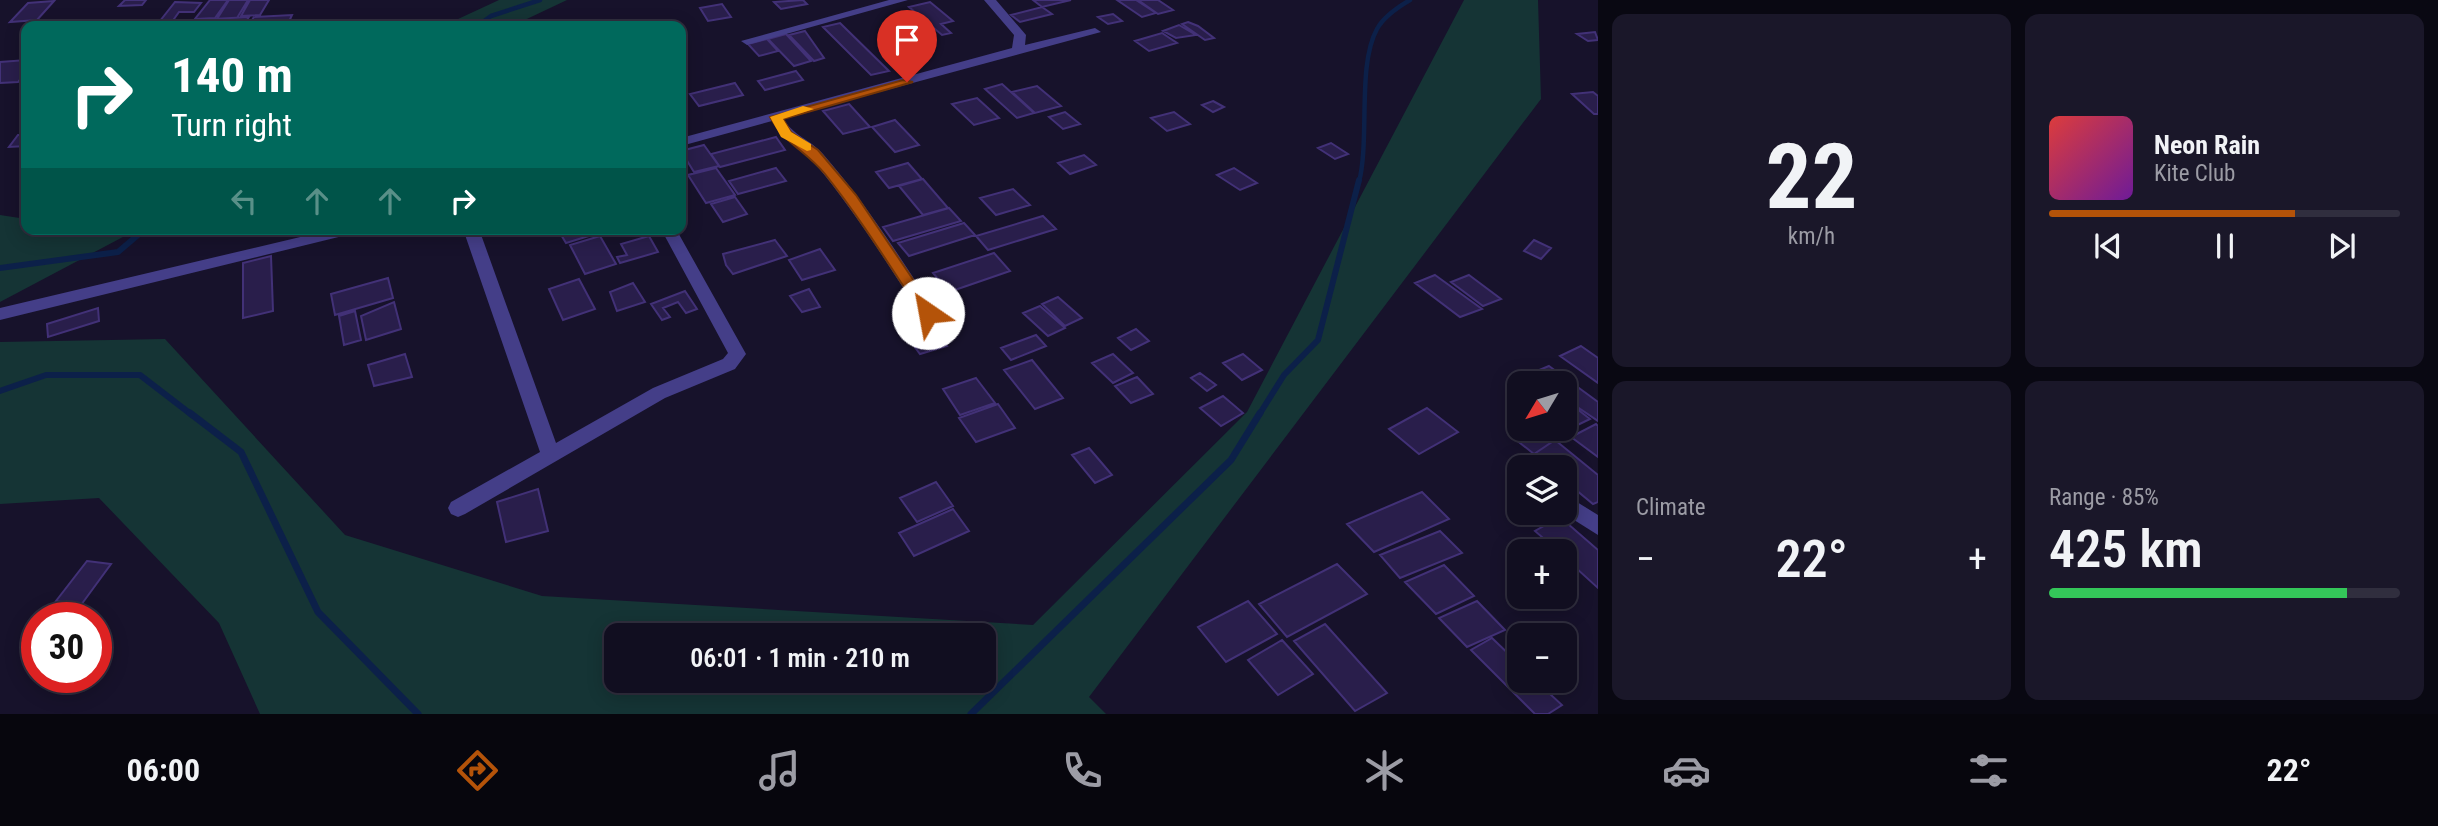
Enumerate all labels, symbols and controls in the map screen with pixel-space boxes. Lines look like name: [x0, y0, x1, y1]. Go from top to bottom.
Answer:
pin: [877, 10, 937, 82]
icon: arrive: [888, 21, 926, 59]
text: 140 m: [171, 47, 293, 104]
icon: right: [56, 49, 147, 140]
text: Turn right: [171, 106, 292, 144]
text: 22: [1766, 124, 1857, 230]
text: Neon Rain: [2154, 130, 2260, 160]
text: Kite Club: [2154, 160, 2235, 187]
icon: left: [225, 182, 263, 220]
icon: ahead: [298, 182, 336, 220]
icon: ahead: [371, 182, 409, 220]
icon: right: [444, 182, 482, 220]
text: km/h: [1788, 223, 1835, 250]
icon: previous: [2089, 227, 2127, 265]
icon: pause: [2206, 227, 2244, 265]
icon: next: [2323, 227, 2361, 265]
position arrow: [891, 276, 965, 350]
north arrow: [1507, 371, 1577, 441]
map controls: [1507, 371, 1577, 693]
button: layers: [1507, 455, 1577, 525]
text: Range · 85%: [2049, 484, 2159, 511]
text: Climate: [1636, 494, 1706, 521]
text: 425 km: [2049, 519, 2203, 580]
text: 22°: [1775, 529, 1848, 590]
text: −: [1636, 537, 1655, 581]
text: +: [1968, 537, 1987, 581]
button: +: [1507, 539, 1577, 609]
speed limit sign: 30: [21, 602, 112, 693]
button: −: [1507, 623, 1577, 693]
text: 06:01 · 1 min · 210 m: [690, 643, 910, 673]
icon: directions: [453, 746, 502, 795]
icon: music: [755, 746, 804, 795]
icon: phone: [1058, 746, 1107, 795]
icon: climate: [1360, 746, 1409, 795]
icon: car: [1662, 746, 1711, 795]
icon: filters: [1964, 746, 2013, 795]
text: 06:00: [127, 751, 200, 789]
text: 22°: [2267, 751, 2311, 789]

